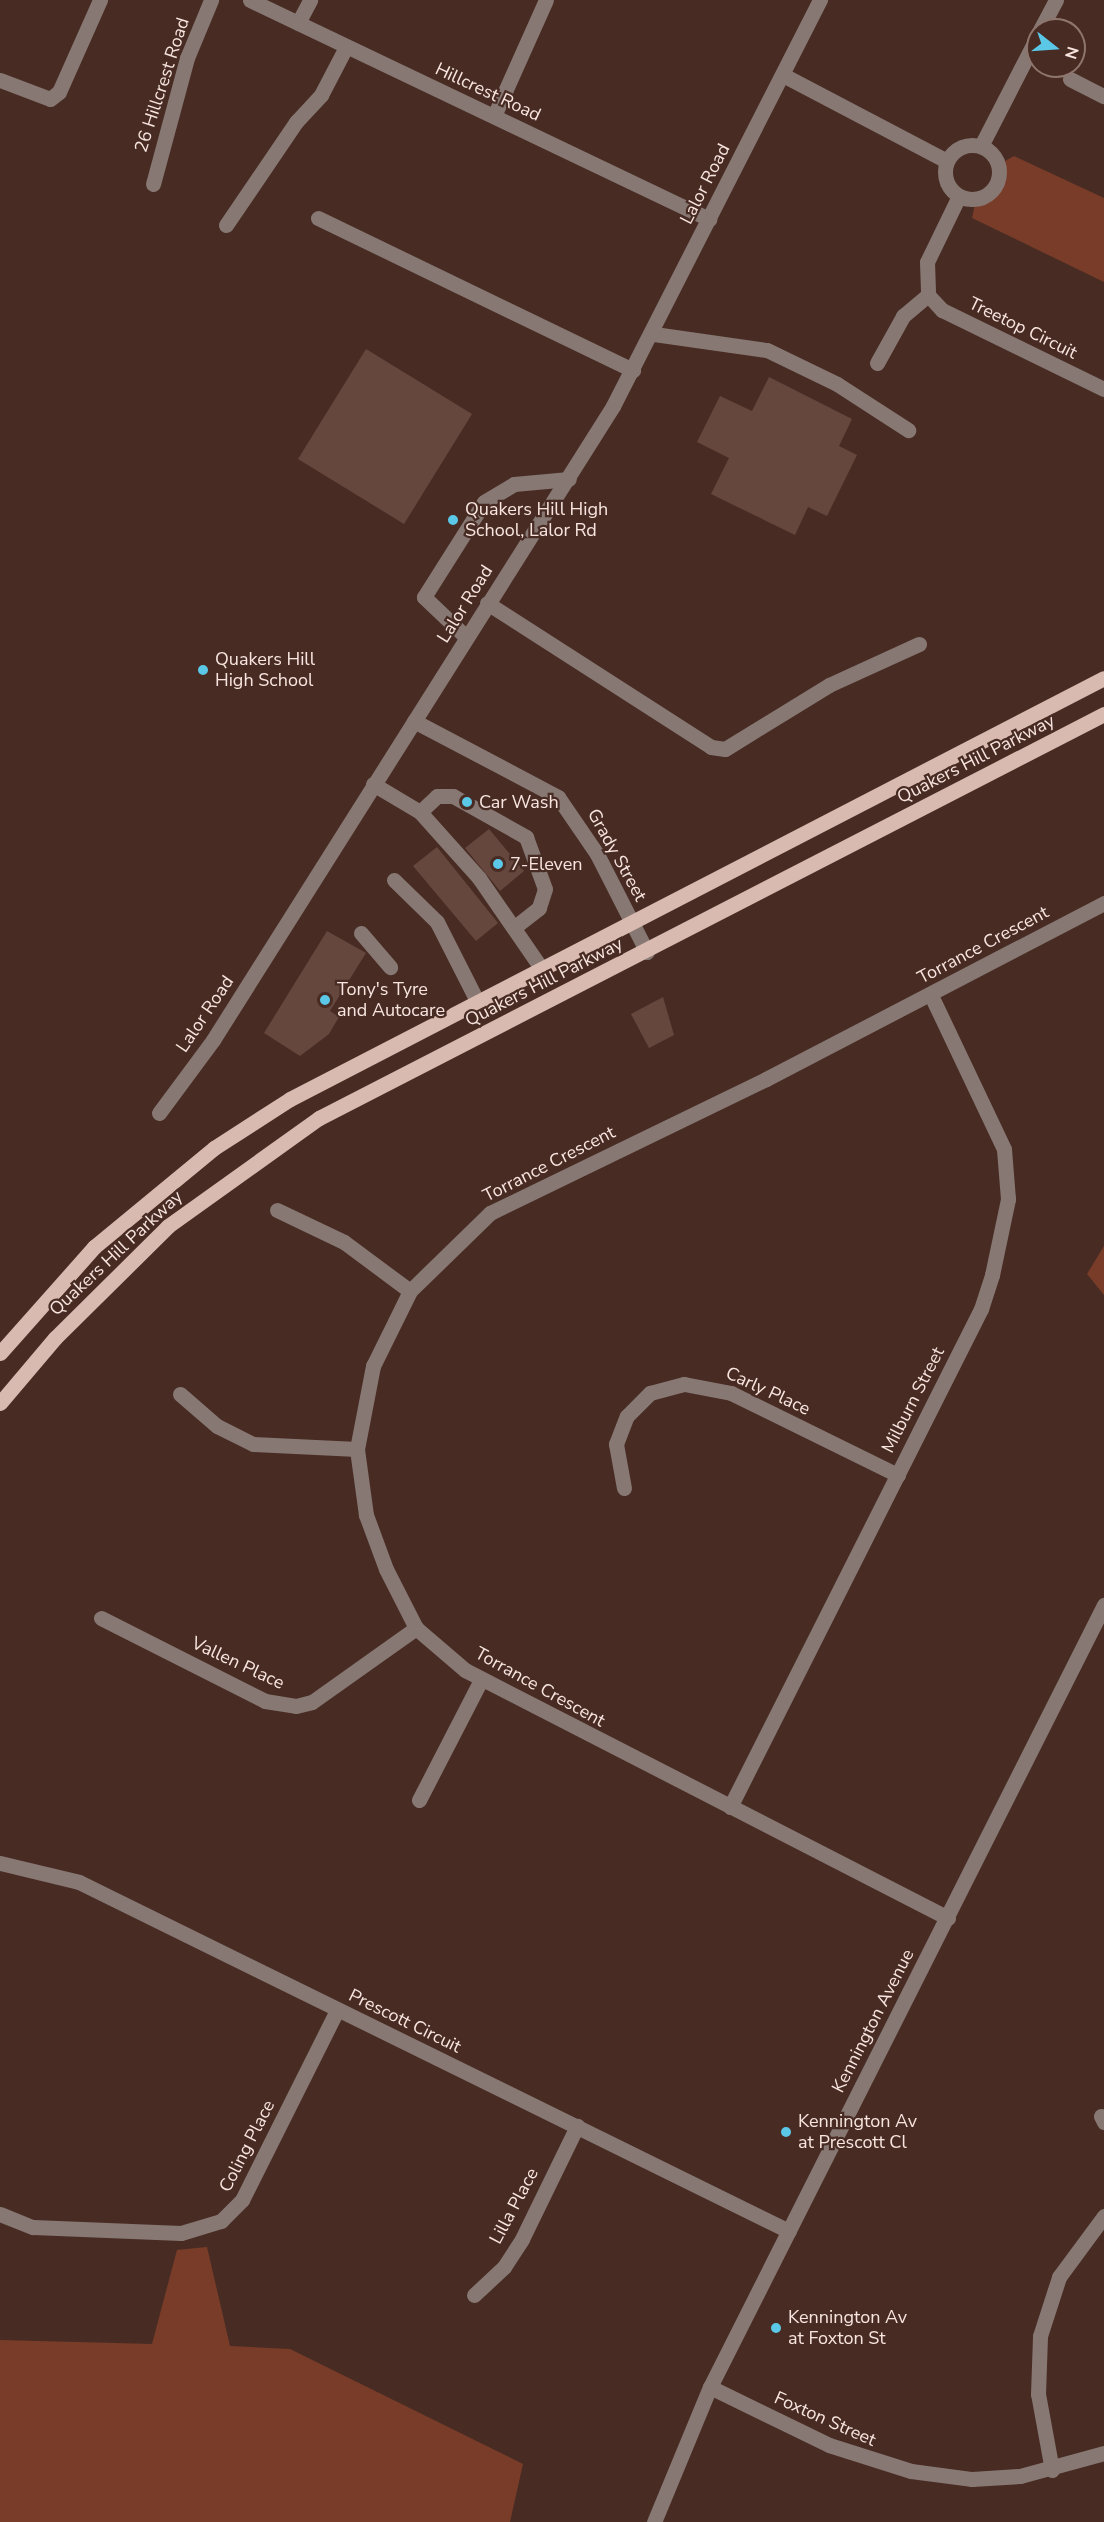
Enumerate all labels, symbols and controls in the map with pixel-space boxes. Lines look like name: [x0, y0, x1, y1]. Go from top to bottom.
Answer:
street label: 26 Hillcrest Road: [130, 15, 194, 155]
north arrow: [1026, 18, 1086, 78]
text: N: [1059, 44, 1084, 62]
street label: Hillcrest Road: [432, 58, 544, 126]
street label: Lalor Road: [676, 140, 734, 228]
street label: Treetop Circuit: [965, 292, 1081, 364]
place label: Quakers Hill High School, Lalor Rd: [465, 499, 608, 542]
marker: Quakers Hill High School, Lalor Rd: [446, 513, 460, 527]
street label: Lalor Road: [433, 561, 497, 647]
place label: Quakers Hill High School: [215, 649, 315, 692]
marker: Quakers Hill High School: [196, 663, 210, 677]
street label: Quakers Hill Parkway: [894, 710, 1058, 808]
place label: Car Wash: [479, 791, 559, 813]
marker: Car Wash: [460, 795, 474, 809]
street label: Grady Street: [583, 805, 651, 905]
place label: 7-Eleven: [510, 853, 583, 875]
marker: 7-Eleven: [491, 857, 505, 871]
street label: Torrance Crescent: [914, 901, 1052, 989]
street label: Quakers Hill Parkway: [462, 933, 626, 1031]
street label: Lalor Road: [172, 972, 238, 1056]
place label: Tony's Tyre and Autocare: [337, 979, 445, 1022]
marker: Tony's Tyre and Autocare: [318, 993, 332, 1007]
street label: Torrance Crescent: [479, 1121, 619, 1207]
street label: Quakers Hill Parkway: [45, 1186, 187, 1320]
street label: Milburn Street: [877, 1343, 949, 1457]
street label: Carly Place: [722, 1362, 814, 1420]
street label: Vallen Place: [188, 1632, 288, 1694]
street label: Torrance Crescent: [471, 1642, 609, 1732]
street label: Kennington Avenue: [827, 1946, 919, 2096]
street label: Prescott Circuit: [345, 1984, 465, 2058]
street label: Coling Place: [215, 2096, 279, 2196]
place label: Kennington Av at Prescott Cl: [798, 2111, 917, 2154]
marker: Kennington Av at Prescott Cl: [779, 2125, 793, 2139]
street label: Lilla Place: [485, 2164, 543, 2248]
place label: Kennington Av at Foxton St: [788, 2307, 907, 2350]
marker: Kennington Av at Foxton St: [769, 2321, 783, 2335]
street label: Foxton Street: [771, 2387, 879, 2451]

